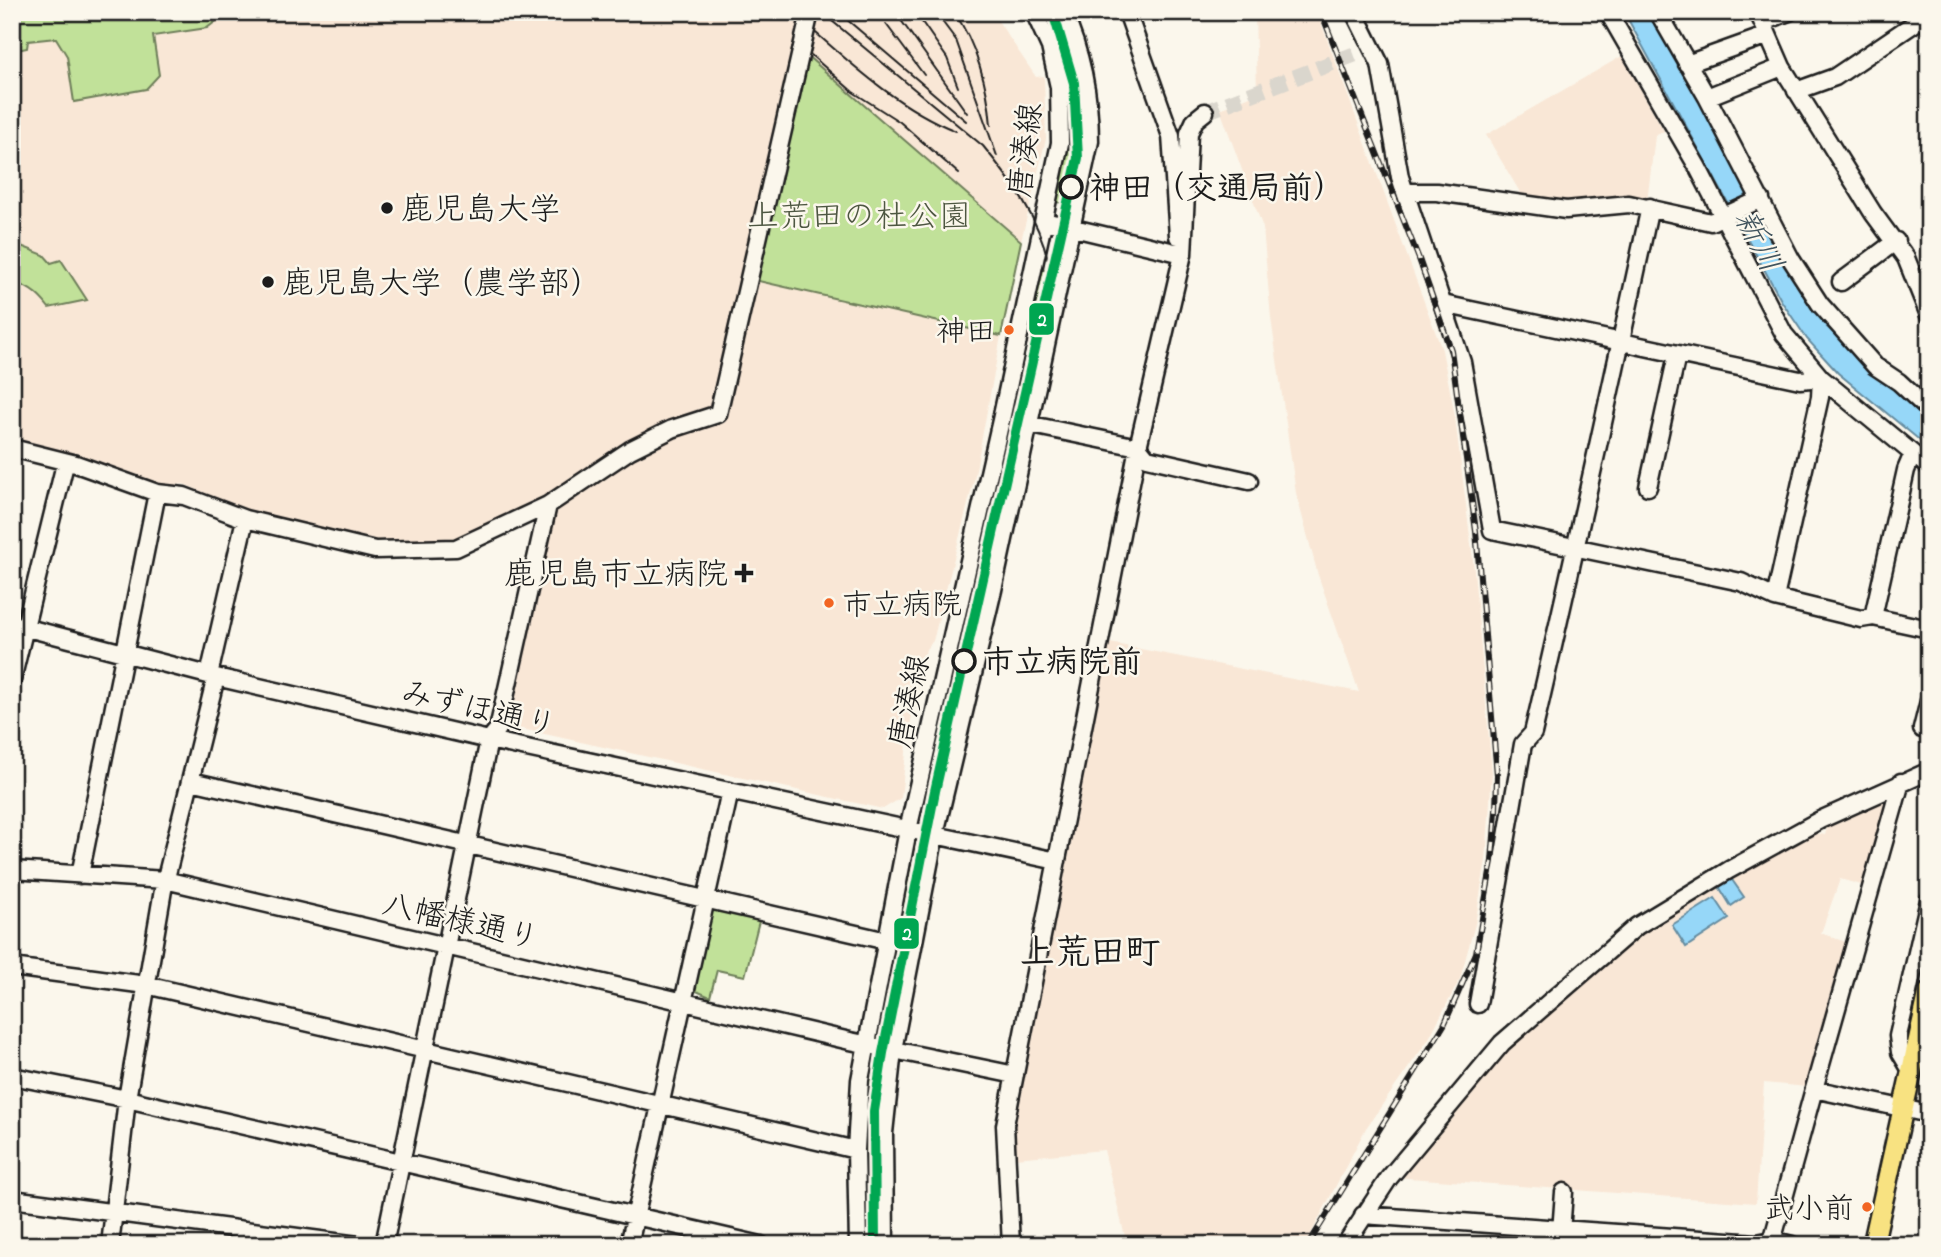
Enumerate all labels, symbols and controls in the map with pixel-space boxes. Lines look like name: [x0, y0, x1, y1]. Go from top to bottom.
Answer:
street label: 唐湊線: [998, 100, 1057, 201]
place label: 神田（交通局前）: [1089, 167, 1345, 214]
marker: 神田（交通局前）: [1059, 175, 1083, 199]
place label: 鹿児島大学: [401, 188, 561, 235]
park label: 上荒田の杜公園: [747, 195, 971, 242]
marker: 鹿児島大学: [379, 200, 395, 216]
water label: 新川: [1720, 201, 1793, 282]
place label: 鹿児島大学（農学部）: [282, 262, 602, 309]
marker: 鹿児島大学（農学部）: [260, 274, 276, 290]
line badge: 2: [1028, 302, 1055, 336]
text: 2: [1036, 308, 1047, 335]
place label: 神田: [936, 312, 996, 356]
marker: 神田: [1002, 323, 1016, 337]
place label: 鹿児島市立病院: [504, 553, 728, 600]
marker: 鹿児島市立病院: [734, 563, 754, 583]
place label: 市立病院: [842, 585, 962, 629]
marker: 市立病院: [822, 596, 836, 610]
place label: 市立病院前: [982, 641, 1142, 688]
marker: 市立病院前: [952, 649, 976, 673]
street label: 唐湊線: [878, 650, 944, 754]
street label: みずほ通り: [396, 671, 561, 752]
street label: 八幡様通り: [377, 883, 543, 964]
line badge: 2: [893, 917, 920, 950]
text: 2: [901, 922, 912, 949]
district label: 上荒田町: [1020, 929, 1160, 980]
place label: 武小前: [1764, 1189, 1854, 1233]
marker: 武小前: [1860, 1200, 1874, 1214]

